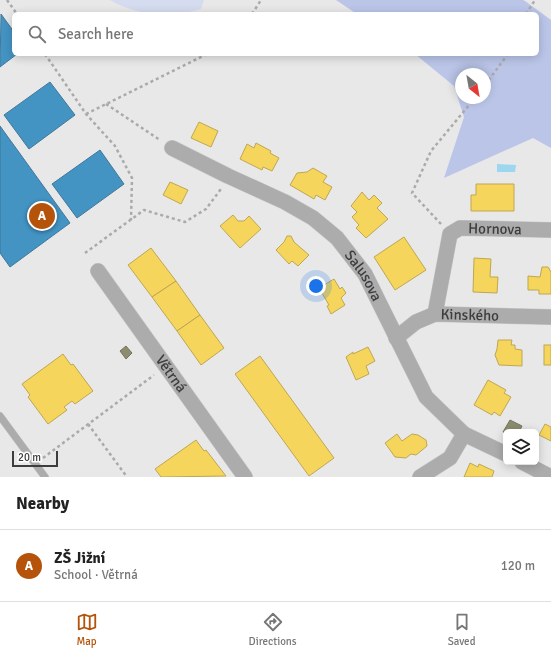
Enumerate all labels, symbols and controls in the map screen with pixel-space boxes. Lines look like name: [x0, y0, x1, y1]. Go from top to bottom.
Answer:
search box: [12, 12, 539, 56]
icon: search: [26, 23, 48, 45]
text: Search here: [58, 25, 134, 43]
north arrow: [455, 68, 491, 104]
pin: A: [29, 201, 55, 231]
street label: Hornova: [468, 219, 522, 238]
street label: Salusova: [341, 246, 386, 304]
your location: [306, 276, 326, 296]
street label: Kinského: [440, 305, 499, 325]
street label: Větrná: [152, 351, 191, 396]
map controls: [503, 429, 539, 465]
button: layers: [503, 429, 539, 465]
scale bar: [12, 449, 58, 468]
text: 20 m: [18, 451, 41, 464]
text: Nearby: [16, 493, 69, 514]
text: ZŠ Jižní: [54, 549, 105, 567]
text: A: [25, 558, 33, 574]
text: 120 m: [501, 558, 535, 574]
text: School · Větrná: [54, 567, 138, 583]
tab: Map: [76, 611, 98, 648]
tab: Directions: [249, 611, 297, 648]
tab: Saved: [448, 611, 475, 648]

